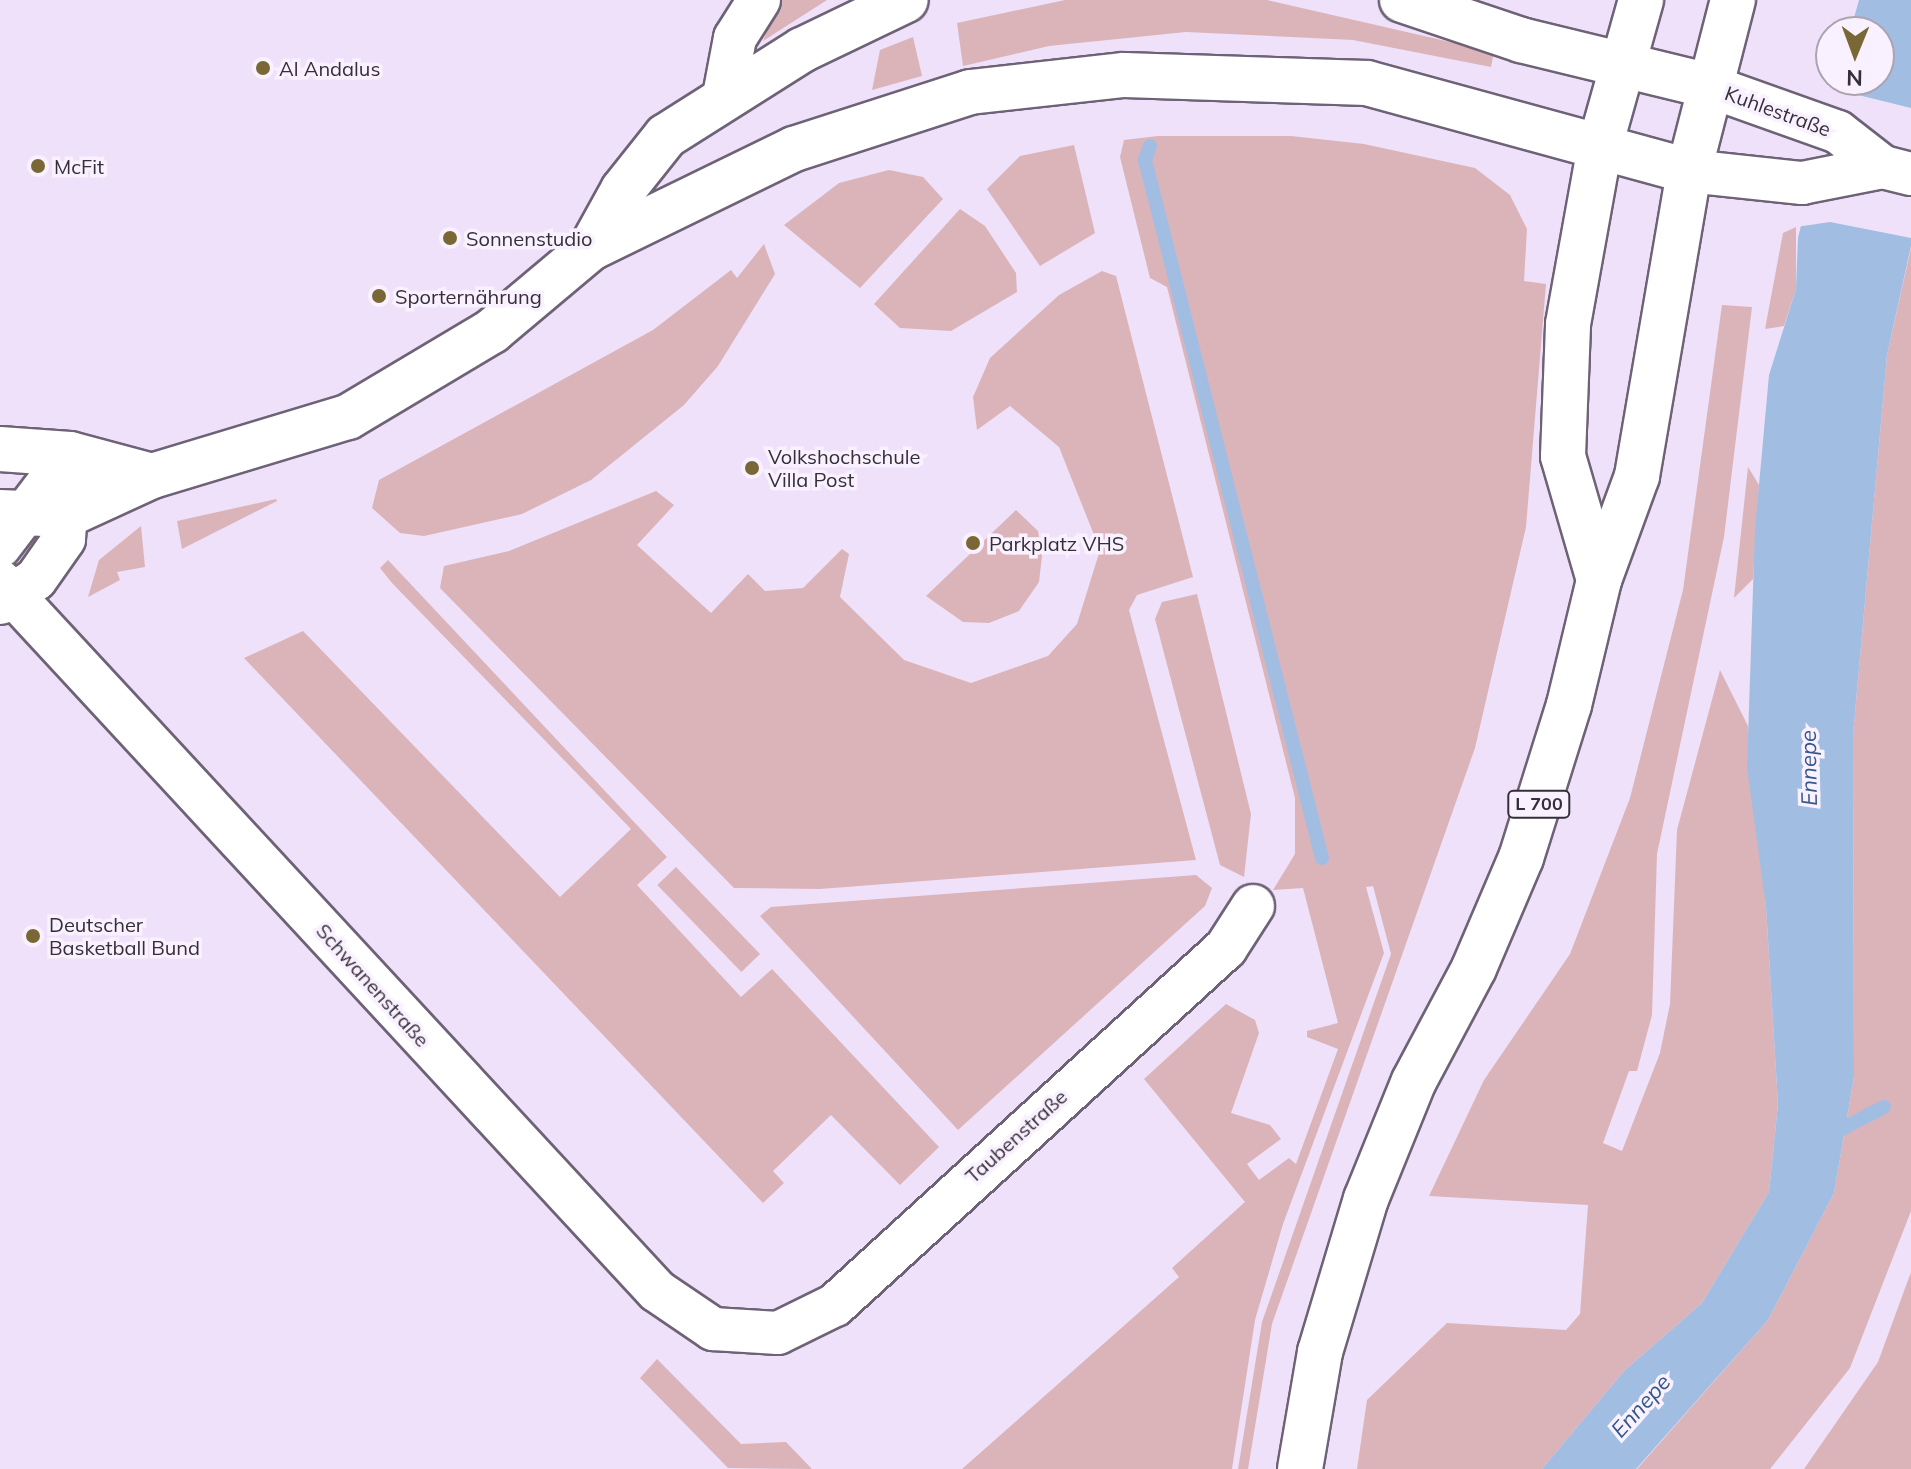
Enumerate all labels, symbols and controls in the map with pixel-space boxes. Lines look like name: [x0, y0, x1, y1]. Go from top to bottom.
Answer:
north arrow: [1815, 16, 1895, 96]
place label: Al Andalus: [279, 56, 380, 80]
marker: Al Andalus: [254, 59, 272, 77]
text: N: [1846, 64, 1863, 92]
street label: Kuhlestraße: [1722, 81, 1834, 141]
place label: McFit: [54, 154, 104, 178]
marker: McFit: [29, 157, 47, 175]
place label: Sonnenstudio: [466, 226, 592, 250]
marker: Sonnenstudio: [441, 229, 459, 247]
place label: Sporternährung: [395, 284, 542, 308]
marker: Sporternährung: [370, 287, 388, 305]
place label: Volkshochschule Villa Post: [768, 444, 920, 491]
marker: Volkshochschule Villa Post: [743, 459, 761, 477]
place label: Parkplatz VHS: [989, 531, 1124, 555]
marker: Parkplatz VHS: [964, 534, 982, 552]
water label: Ennepe: [1795, 730, 1823, 806]
road number: L 700: [1507, 790, 1571, 818]
place label: Deutscher Basketball Bund: [49, 912, 200, 959]
street label: Schwanenstraße: [312, 919, 434, 1051]
marker: Deutscher Basketball Bund: [24, 927, 42, 945]
street label: Taubenstraße: [960, 1084, 1072, 1188]
water label: Ennepe: [1606, 1369, 1676, 1443]

